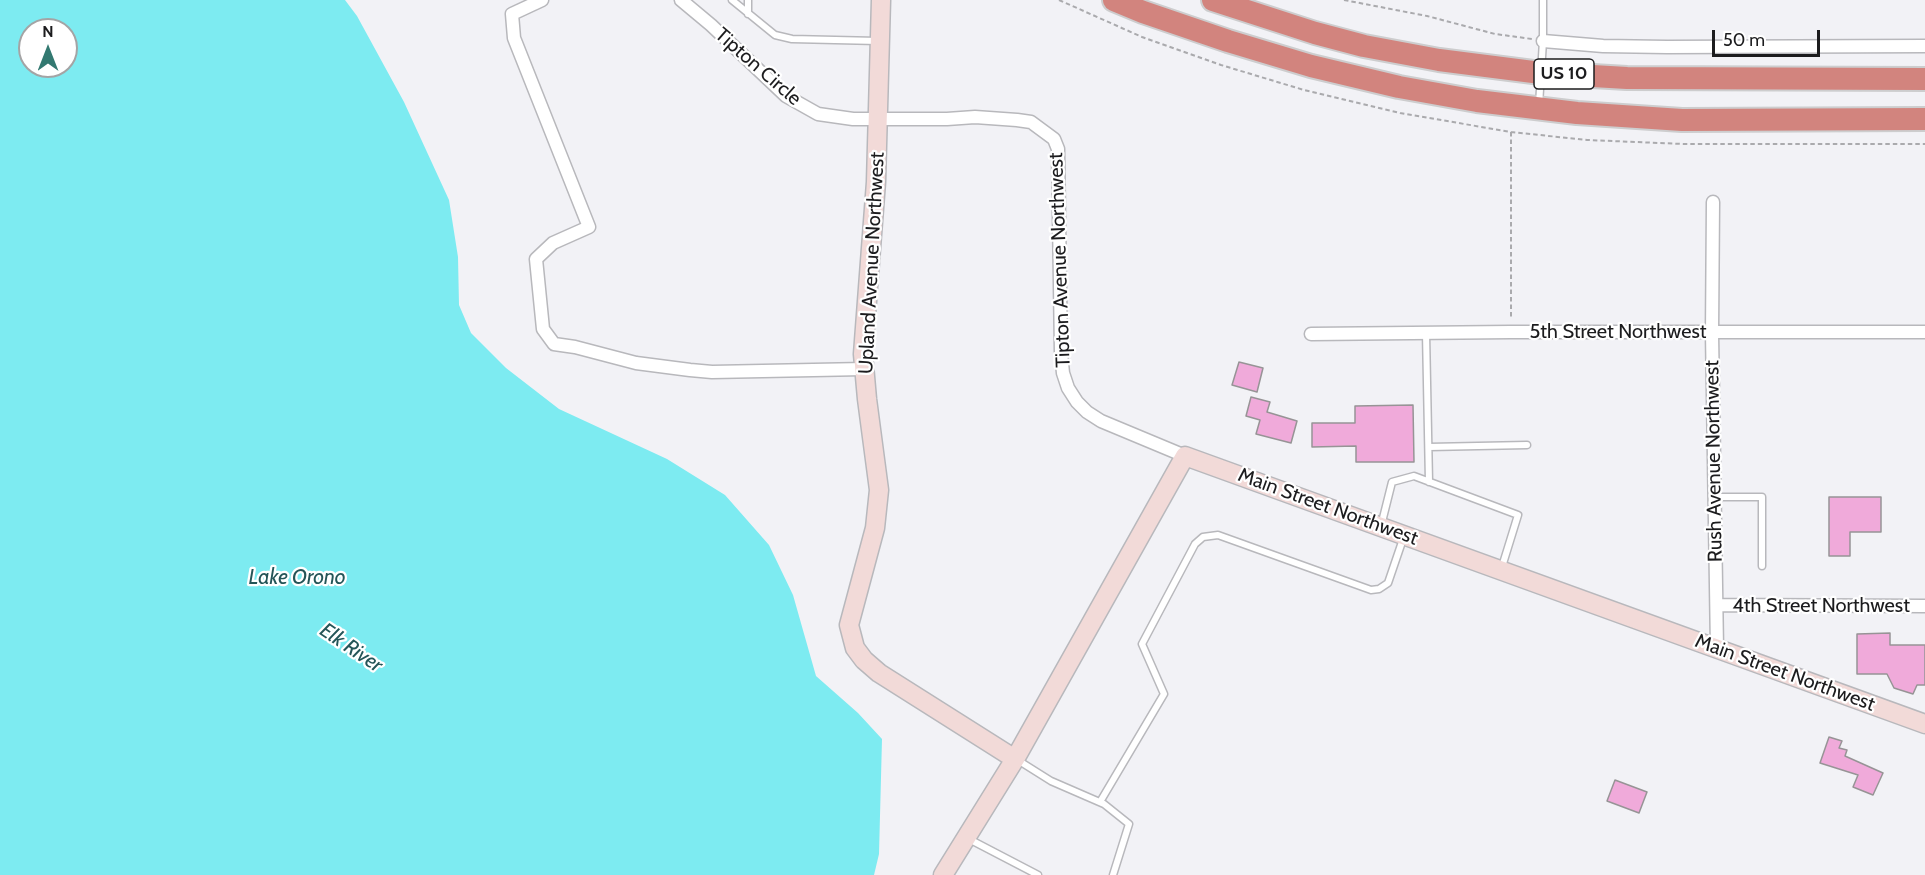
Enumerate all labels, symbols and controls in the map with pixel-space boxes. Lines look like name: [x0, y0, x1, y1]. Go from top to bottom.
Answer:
north arrow: [18, 18, 78, 78]
scale bar: [1715, 18, 1823, 56]
text: N: [42, 22, 54, 41]
street label: Tipton Circle: [710, 23, 806, 111]
text: 50 m: [1723, 29, 1765, 51]
road number: US 10: [1534, 59, 1594, 89]
street label: Upland Avenue Northwest: [854, 151, 890, 375]
street label: Tipton Avenue Northwest: [1044, 152, 1076, 368]
street label: 5th Street Northwest: [1530, 320, 1706, 344]
street label: Rush Avenue Northwest: [1700, 360, 1728, 562]
street label: Main Street Northwest: [1235, 463, 1421, 551]
water label: Lake Orono: [248, 565, 346, 591]
street label: 4th Street Northwest: [1732, 594, 1910, 618]
water label: Elk River: [315, 618, 387, 678]
street label: Main Street Northwest: [1692, 629, 1878, 717]

